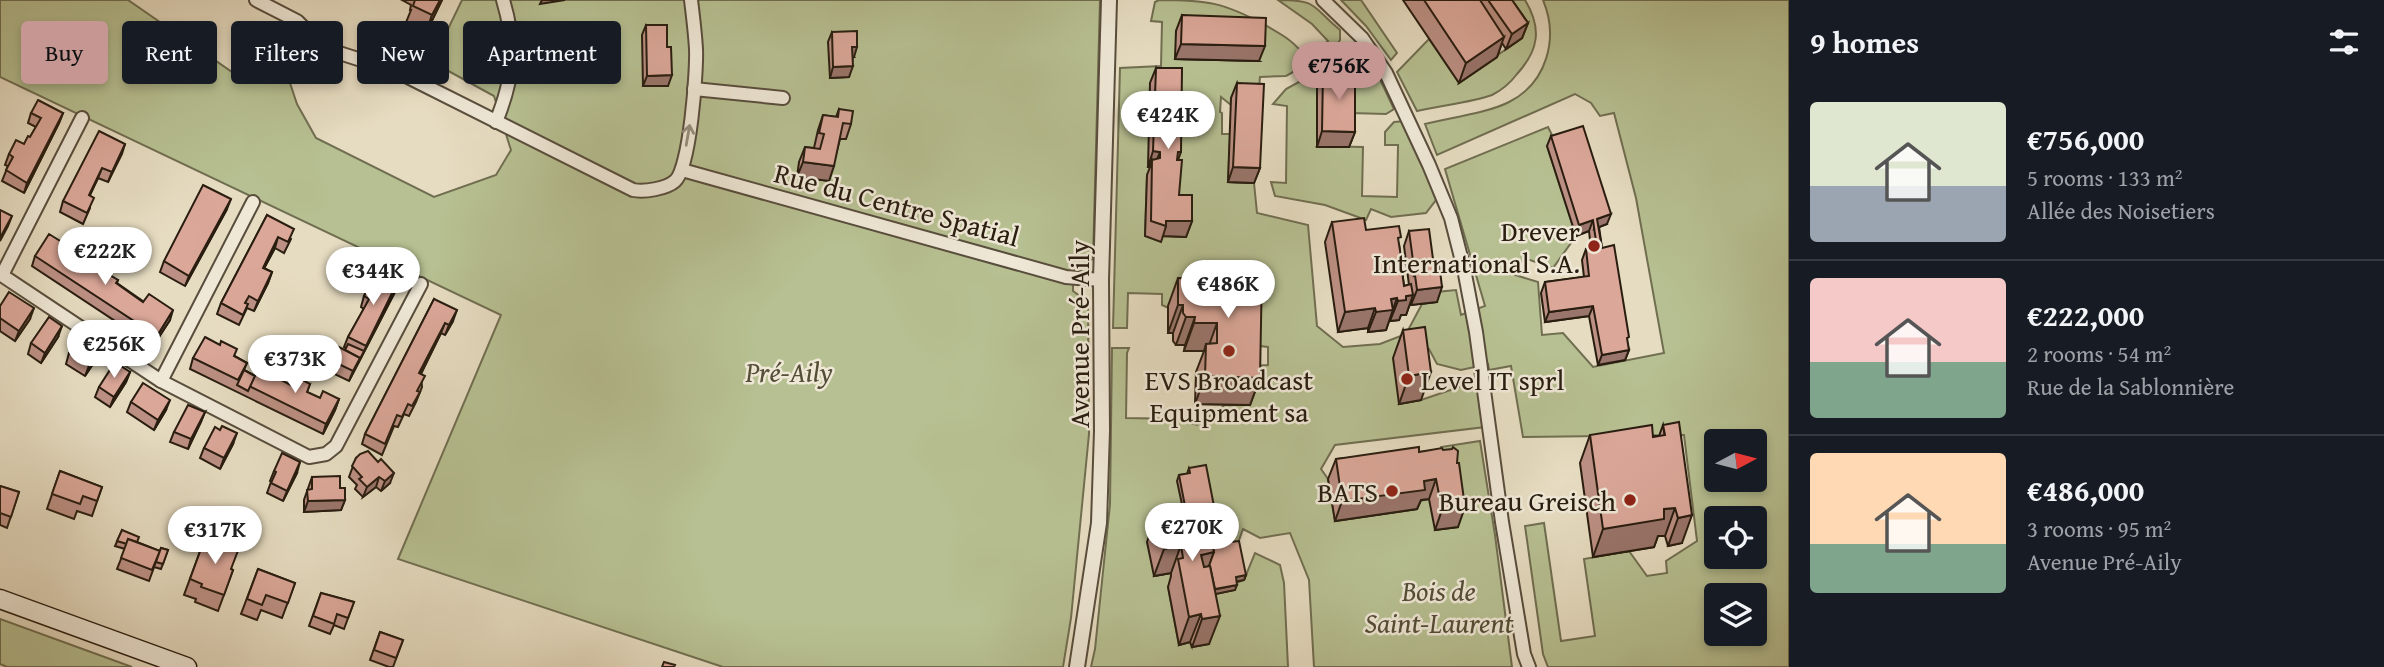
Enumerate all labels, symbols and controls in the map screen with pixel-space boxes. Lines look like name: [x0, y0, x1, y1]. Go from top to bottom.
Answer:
text: 9 homes: [1810, 20, 1919, 64]
chip: Buy: [21, 21, 108, 84]
chip: Rent: [122, 21, 217, 84]
chip: Filters: [231, 21, 343, 84]
chip: New: [357, 21, 449, 84]
chip: Apartment: [463, 21, 621, 84]
icon: filters: [2325, 23, 2363, 61]
pin: €756K: [1290, 42, 1388, 102]
text: €756K: [1308, 48, 1370, 81]
pin: €424K: [1119, 92, 1217, 151]
text: €424K: [1137, 97, 1199, 130]
text: €756,000: [2027, 117, 2144, 161]
one-way arrow: [682, 124, 696, 147]
icon: home: [1866, 130, 1950, 214]
street label: Rue du Centre Spatial: [770, 152, 1024, 256]
text: 5 rooms · 133 m²: [2027, 161, 2182, 194]
text: Allée des Noisetiers: [2027, 194, 2215, 227]
place label: Drever International S.A.: [1373, 210, 1580, 283]
pin: €222K: [56, 228, 154, 287]
text: €222K: [74, 233, 136, 266]
marker: Drever International S.A.: [1586, 238, 1602, 254]
street label: Avenue Pré-Aily: [1058, 240, 1099, 428]
pin: €344K: [324, 247, 422, 307]
text: €344K: [342, 253, 404, 286]
pin: €486K: [1179, 260, 1277, 320]
text: €486K: [1197, 266, 1259, 299]
text: €222,000: [2027, 293, 2144, 337]
icon: home: [1866, 306, 1950, 390]
pin: €256K: [65, 320, 163, 380]
text: €256K: [83, 326, 145, 359]
pin: €373K: [246, 336, 344, 395]
text: 2 rooms · 54 m²: [2027, 337, 2171, 370]
text: €373K: [264, 341, 326, 374]
marker: EVS Broadcast Equipment sa: [1221, 343, 1237, 359]
park label: Pré-Aily: [744, 351, 833, 392]
place label: EVS Broadcast Equipment sa: [1145, 359, 1313, 432]
place label: Level IT sprl: [1421, 359, 1564, 400]
text: Rue de la Sablonnière: [2027, 370, 2234, 403]
marker: Level IT sprl: [1399, 371, 1415, 387]
north arrow: [1704, 429, 1768, 492]
map controls: [1704, 429, 1767, 646]
text: €486,000: [2027, 468, 2144, 512]
place label: BATS: [1317, 471, 1378, 512]
place label: Bureau Greisch: [1439, 480, 1616, 521]
icon: home: [1866, 481, 1950, 565]
marker: BATS: [1384, 483, 1400, 499]
marker: Bureau Greisch: [1622, 492, 1638, 508]
pin: €270K: [1143, 504, 1241, 563]
pin: €317K: [166, 506, 264, 566]
button: locate: [1704, 506, 1767, 569]
text: €270K: [1161, 509, 1223, 542]
text: €317K: [184, 512, 246, 545]
text: 3 rooms · 95 m²: [2027, 512, 2171, 545]
text: Avenue Pré-Aily: [2027, 545, 2182, 578]
park label: Bois de Saint-Laurent: [1365, 570, 1515, 643]
button: layers: [1704, 583, 1767, 646]

